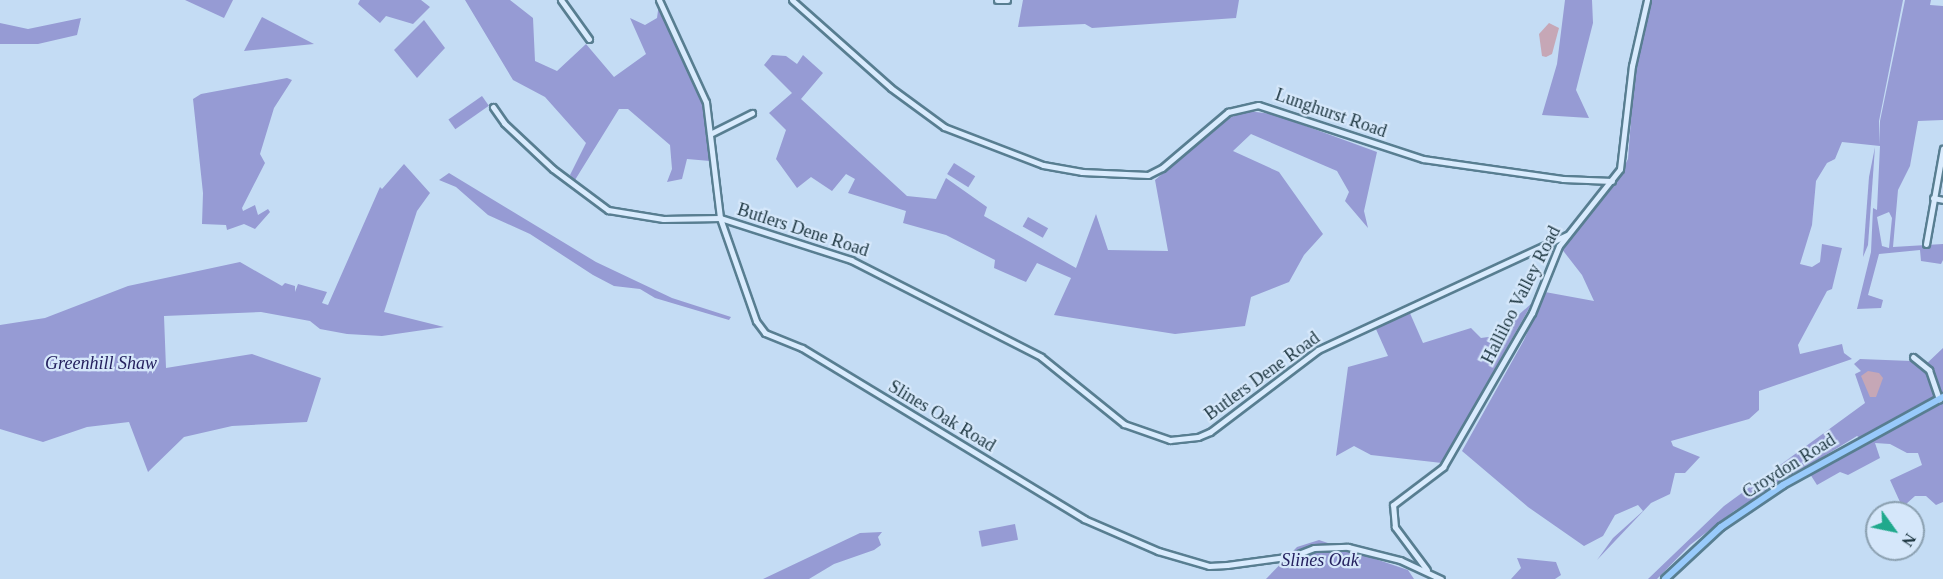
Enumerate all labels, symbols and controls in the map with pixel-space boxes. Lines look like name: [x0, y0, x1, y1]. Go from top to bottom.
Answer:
street label: Lunghurst Road: [1272, 84, 1390, 142]
street label: Butlers Dene Road: [735, 199, 871, 261]
street label: Halliloo Valley Road: [1477, 222, 1565, 368]
street label: Butlers Dene Road: [1200, 327, 1324, 425]
park label: Greenhill Shaw: [45, 352, 157, 374]
street label: Slines Oak Road: [885, 376, 999, 456]
street label: Croydon Road: [1739, 429, 1839, 503]
north arrow: [1865, 501, 1925, 561]
text: N: [1899, 531, 1919, 549]
park label: Slines Oak: [1281, 549, 1359, 571]

